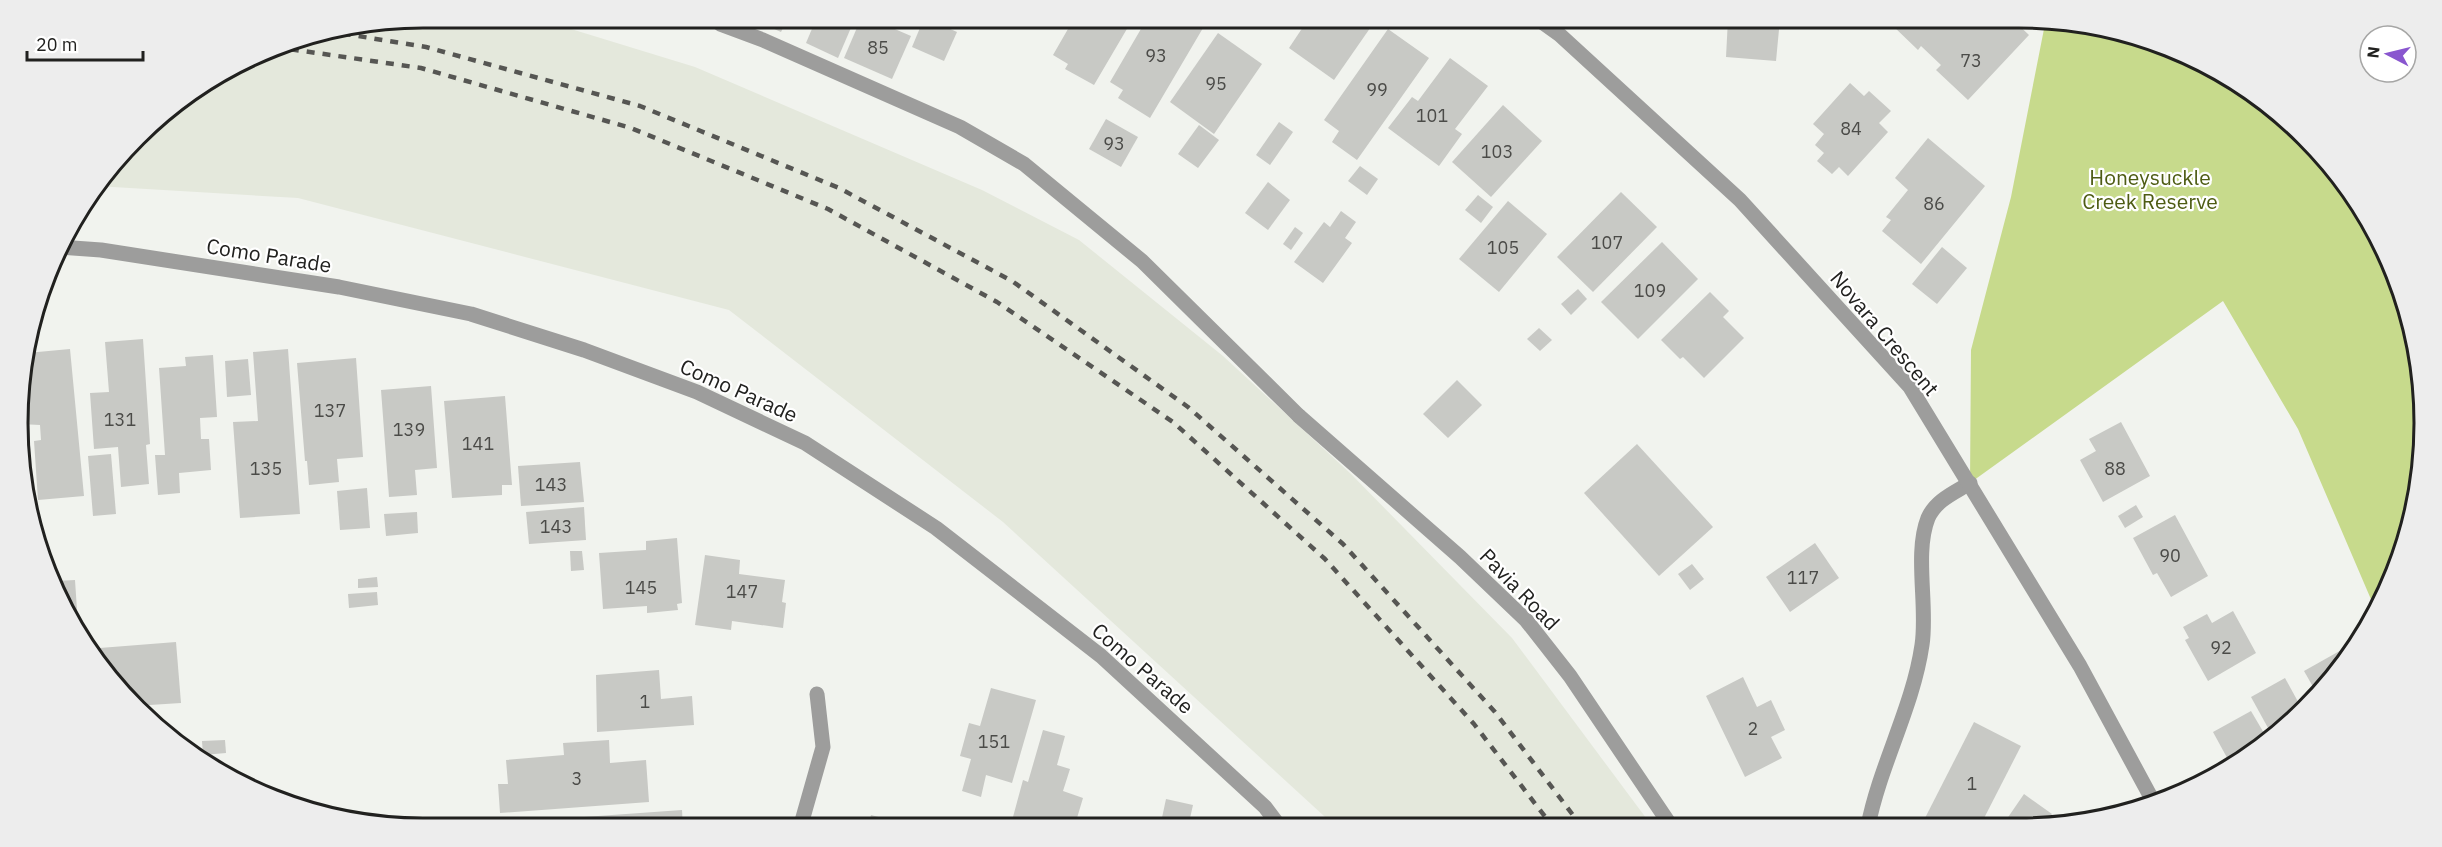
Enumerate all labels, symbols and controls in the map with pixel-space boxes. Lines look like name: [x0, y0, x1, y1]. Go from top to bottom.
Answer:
scale bar: [27, 24, 142, 62]
north arrow: [2358, 24, 2418, 84]
text: 20 m: [36, 33, 78, 56]
house number: 85: [867, 36, 889, 59]
house number: 93: [1145, 44, 1167, 67]
text: N: [2362, 45, 2384, 59]
house number: 73: [1960, 49, 1982, 72]
house number: 95: [1205, 72, 1227, 95]
house number: 99: [1366, 78, 1388, 101]
house number: 101: [1416, 104, 1448, 127]
house number: 84: [1840, 117, 1862, 140]
house number: 93: [1103, 132, 1125, 155]
house number: 103: [1481, 140, 1513, 163]
park label: Honeysuckle Creek Reserve: [2082, 163, 2218, 215]
house number: 86: [1923, 192, 1945, 215]
street label: Como Parade: [205, 231, 333, 279]
house number: 107: [1591, 231, 1623, 254]
house number: 105: [1487, 236, 1519, 259]
street label: Novara Crescent: [1824, 265, 1946, 401]
house number: 109: [1634, 279, 1666, 302]
street label: Como Parade: [676, 352, 802, 428]
house number: 137: [314, 399, 346, 422]
house number: 131: [104, 408, 136, 431]
house number: 139: [393, 418, 425, 441]
house number: 141: [462, 432, 494, 455]
house number: 135: [250, 457, 282, 480]
house number: 88: [2104, 457, 2126, 480]
house number: 143: [535, 473, 567, 496]
house number: 143: [540, 515, 572, 538]
street label: Pavia Road: [1474, 542, 1566, 636]
house number: 90: [2159, 544, 2181, 567]
house number: 117: [1787, 566, 1819, 589]
house number: 145: [625, 576, 657, 599]
house number: 147: [726, 580, 758, 603]
street label: Como Parade: [1086, 616, 1200, 720]
house number: 92: [2210, 636, 2232, 659]
house number: 1: [640, 690, 650, 713]
house number: 2: [1748, 717, 1758, 740]
house number: 151: [978, 730, 1010, 753]
house number: 3: [572, 767, 582, 790]
house number: 1: [1967, 772, 1977, 795]

